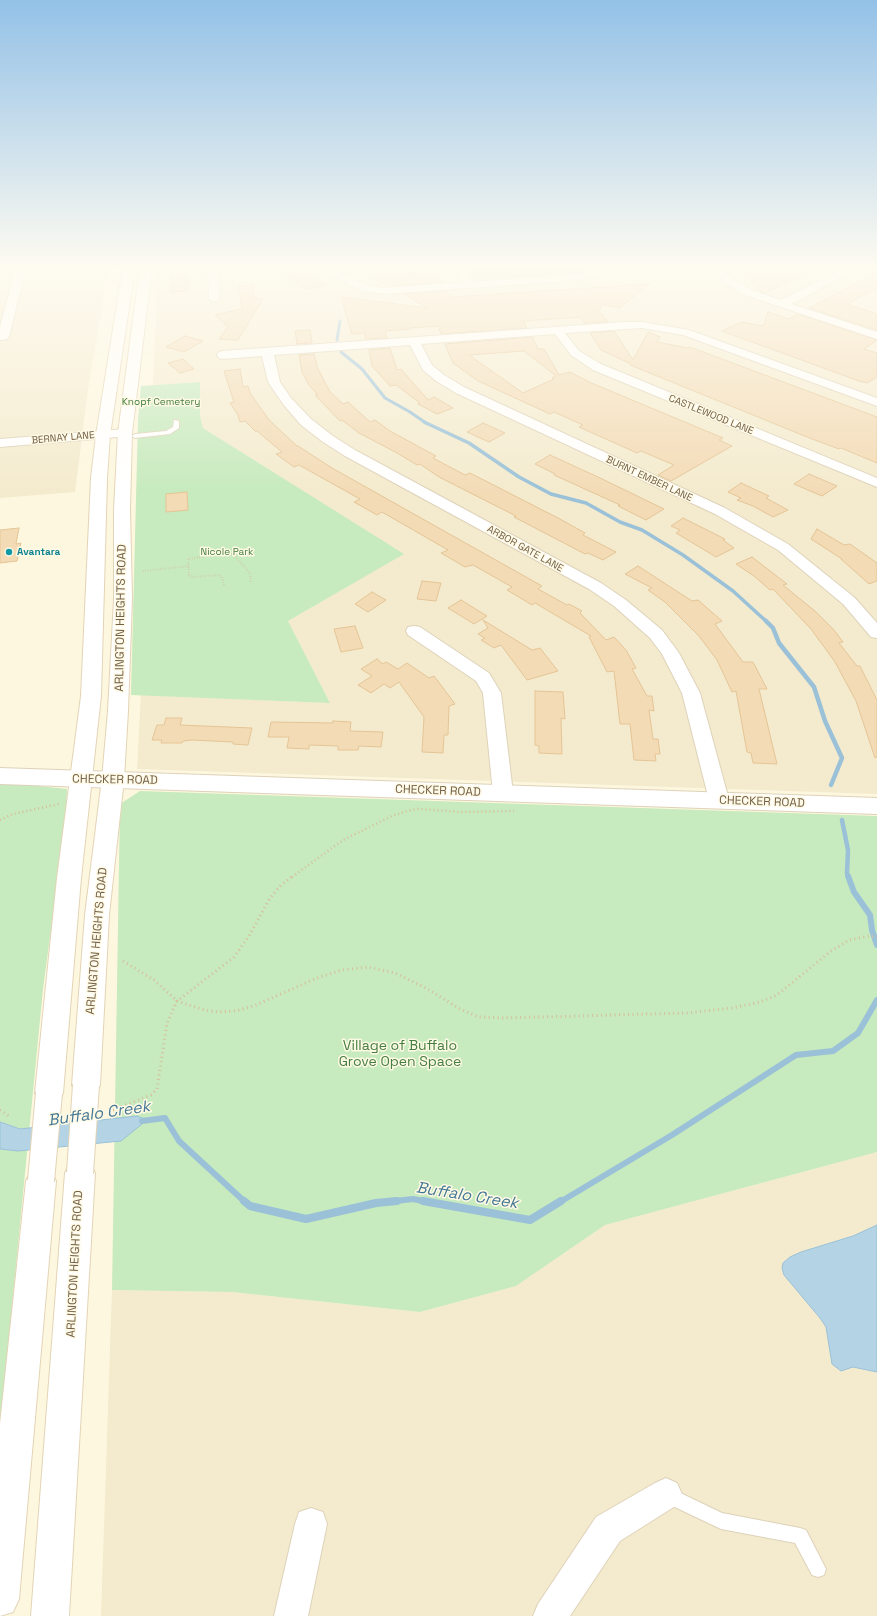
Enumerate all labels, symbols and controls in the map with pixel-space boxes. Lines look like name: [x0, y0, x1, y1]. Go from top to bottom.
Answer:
street label: CASTLEWOOD LANE: [667, 392, 755, 438]
park label: Knopf Cemetery: [122, 396, 200, 408]
street label: BERNAY LANE: [31, 429, 95, 447]
street label: BURNT EMBER LANE: [604, 454, 694, 504]
street label: ARBOR GATE LANE: [485, 523, 565, 575]
street label: ARLINGTON HEIGHTS ROAD: [113, 544, 129, 692]
place label: Avantara: [17, 546, 60, 558]
park label: Nicole Park: [201, 546, 253, 558]
marker: Avantara: [4, 547, 14, 557]
street label: CHECKER ROAD: [72, 772, 158, 788]
street label: CHECKER ROAD: [395, 782, 481, 800]
street label: CHECKER ROAD: [719, 793, 805, 811]
street label: ARLINGTON HEIGHTS ROAD: [83, 867, 111, 1015]
park label: Village of Buffalo Grove Open Space: [339, 1038, 461, 1070]
water label: Buffalo Creek: [47, 1097, 151, 1131]
water label: Buffalo Creek: [415, 1178, 519, 1214]
street label: ARLINGTON HEIGHTS ROAD: [64, 1190, 86, 1338]

